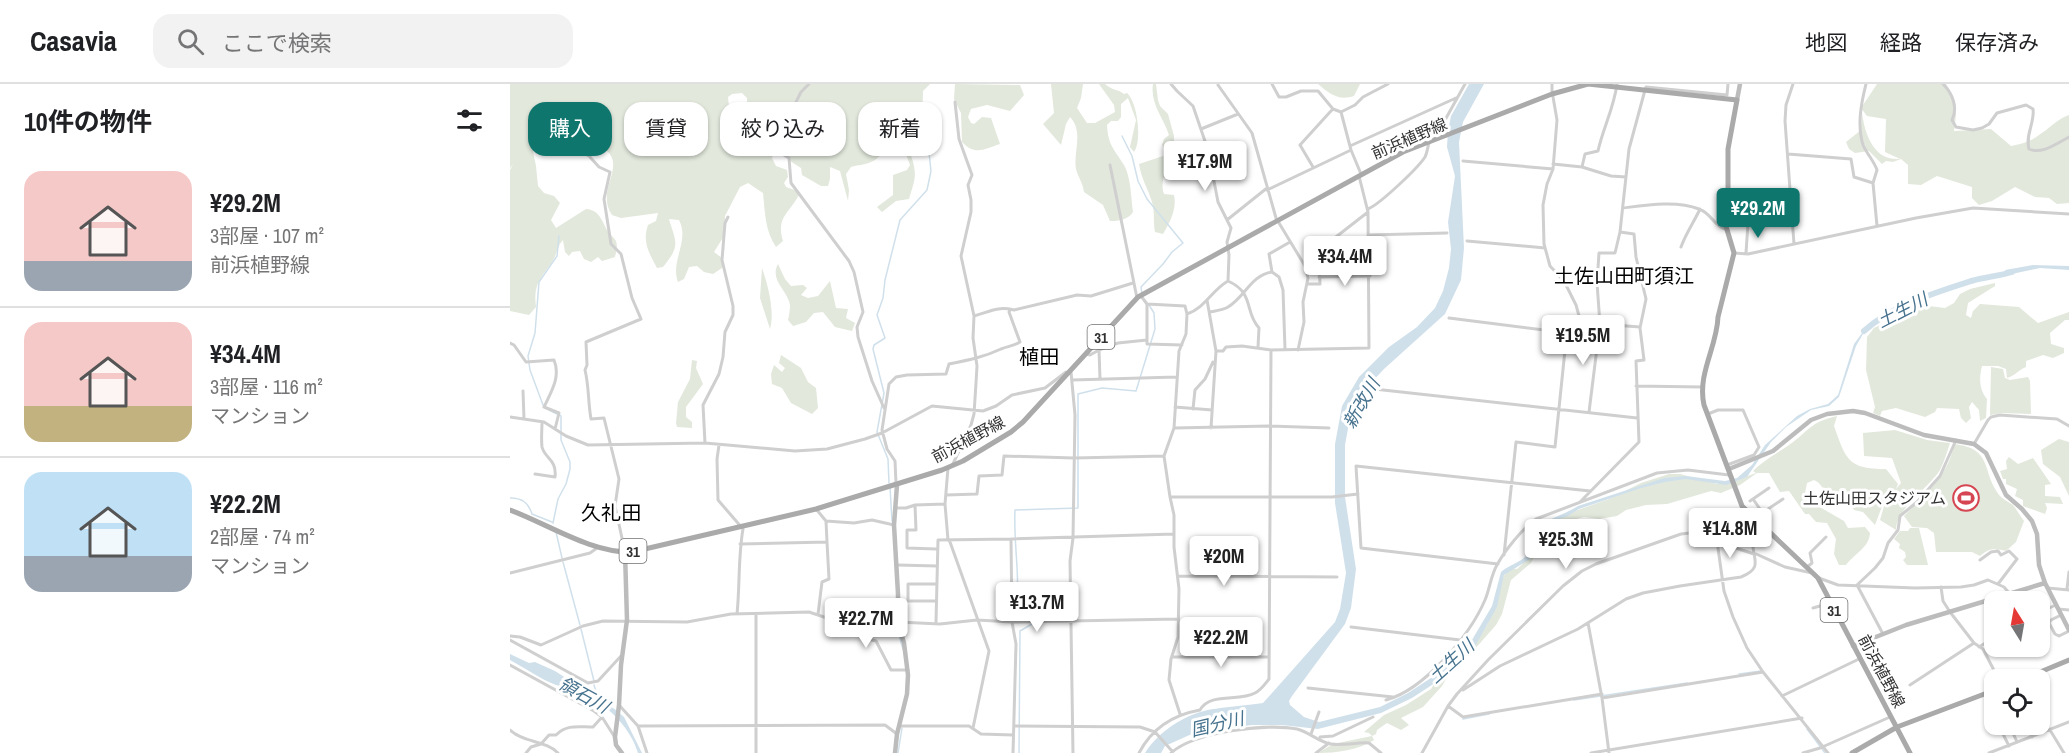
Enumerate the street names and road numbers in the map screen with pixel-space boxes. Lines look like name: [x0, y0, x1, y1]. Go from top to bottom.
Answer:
street label: 前浜植野線: [1368, 112, 1450, 164]
road number: 31: [1088, 325, 1114, 349]
street label: 前浜植野線: [928, 411, 1008, 467]
road number: 31: [620, 539, 646, 563]
road number: 31: [1820, 598, 1848, 622]
street label: 前浜植野線: [1854, 631, 1910, 711]

